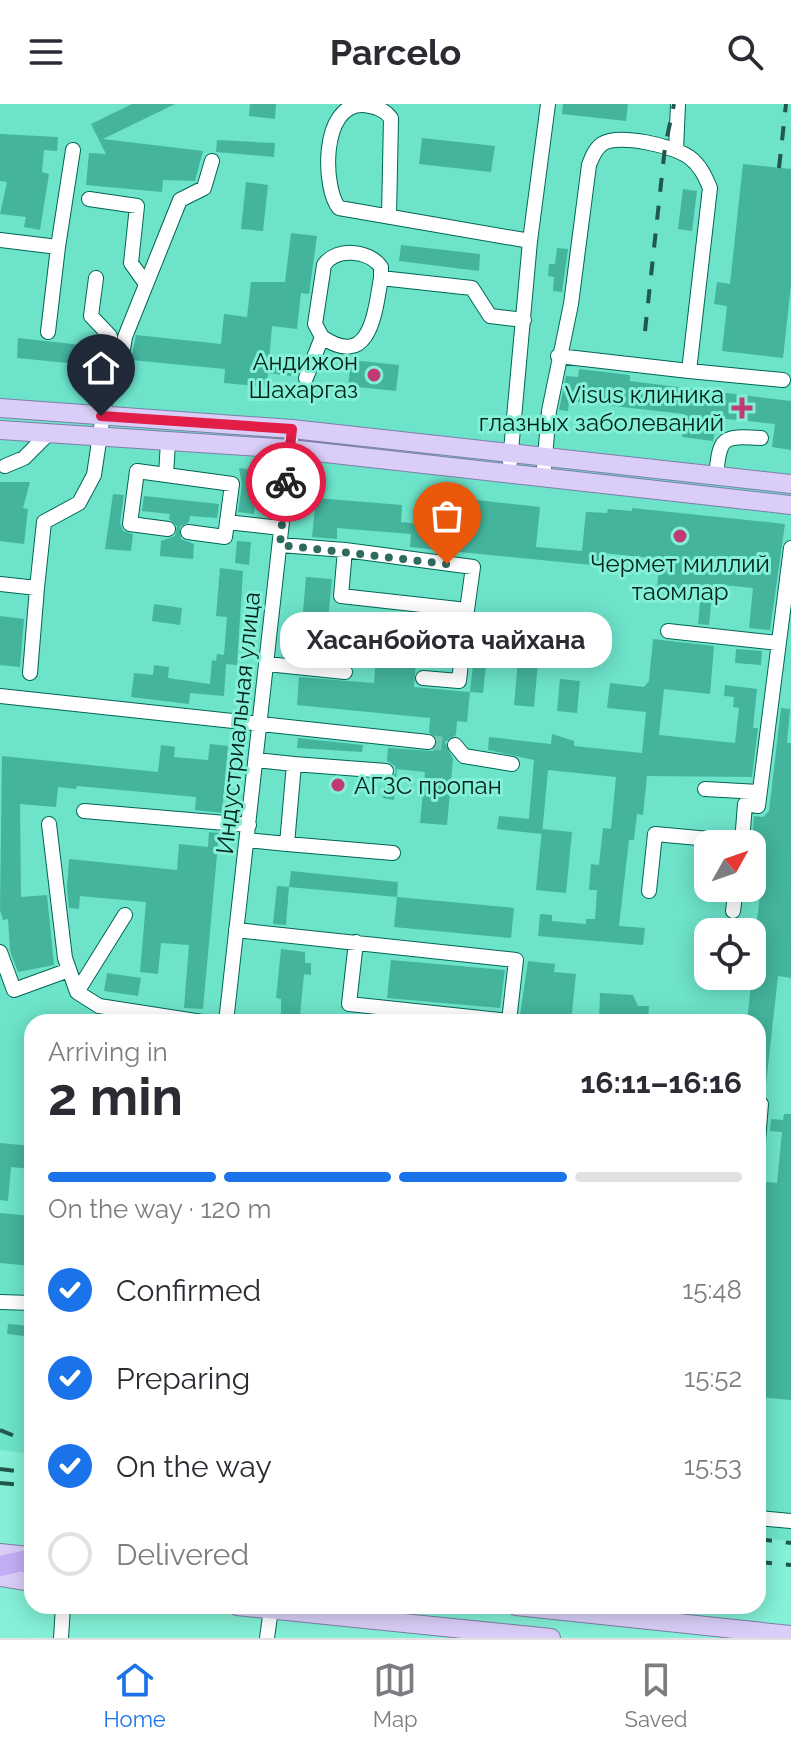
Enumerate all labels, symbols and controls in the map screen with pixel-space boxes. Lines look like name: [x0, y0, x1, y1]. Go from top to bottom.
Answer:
icon: menu: [24, 30, 68, 74]
icon: search: [723, 30, 767, 74]
text: Parcelo: [330, 31, 461, 73]
pin: [67, 334, 135, 416]
icon: home: [79, 346, 123, 390]
place label: Андижон Шахаргаз: [248, 347, 358, 404]
marker: Андижон Шахаргаз: [365, 366, 383, 384]
place label: Visus клиника глазных заболеваний: [479, 380, 724, 437]
marker: Visus клиника глазных заболеваний: [731, 397, 753, 419]
courier: [246, 442, 326, 522]
icon: bike: [264, 460, 308, 504]
pin: [413, 482, 481, 564]
icon: bag: [425, 494, 469, 538]
marker: Чермет миллий таомлар: [671, 527, 689, 545]
place label: Чермет миллий таомлар: [590, 549, 770, 606]
street label: Индустриальная улица: [210, 590, 266, 856]
callout: Хасанбойота чайхана: [281, 612, 613, 668]
text: Хасанбойота чайхана: [307, 625, 585, 655]
place label: АГЗС пропан: [354, 771, 502, 800]
marker: АГЗС пропан: [329, 776, 347, 794]
north arrow: [694, 830, 766, 902]
map controls: [694, 830, 766, 990]
button: locate: [694, 918, 766, 990]
text: Arriving in: [48, 1037, 168, 1067]
text: 16:11–16:16: [581, 1065, 742, 1100]
text: 2 min: [48, 1066, 183, 1127]
text: On the way · 120 m: [48, 1194, 272, 1224]
icon: check: [48, 1268, 92, 1312]
text: Confirmed: [116, 1273, 261, 1308]
text: 15:48: [682, 1275, 742, 1305]
icon: check: [48, 1356, 92, 1400]
text: Preparing: [116, 1361, 250, 1396]
text: 15:52: [684, 1363, 742, 1393]
icon: check: [48, 1444, 92, 1488]
text: On the way: [116, 1449, 272, 1484]
text: 15:53: [684, 1451, 742, 1481]
text: Delivered: [116, 1537, 249, 1572]
tab: Home: [104, 1658, 166, 1732]
tab: Map: [373, 1658, 418, 1732]
tab: Saved: [625, 1658, 687, 1732]

